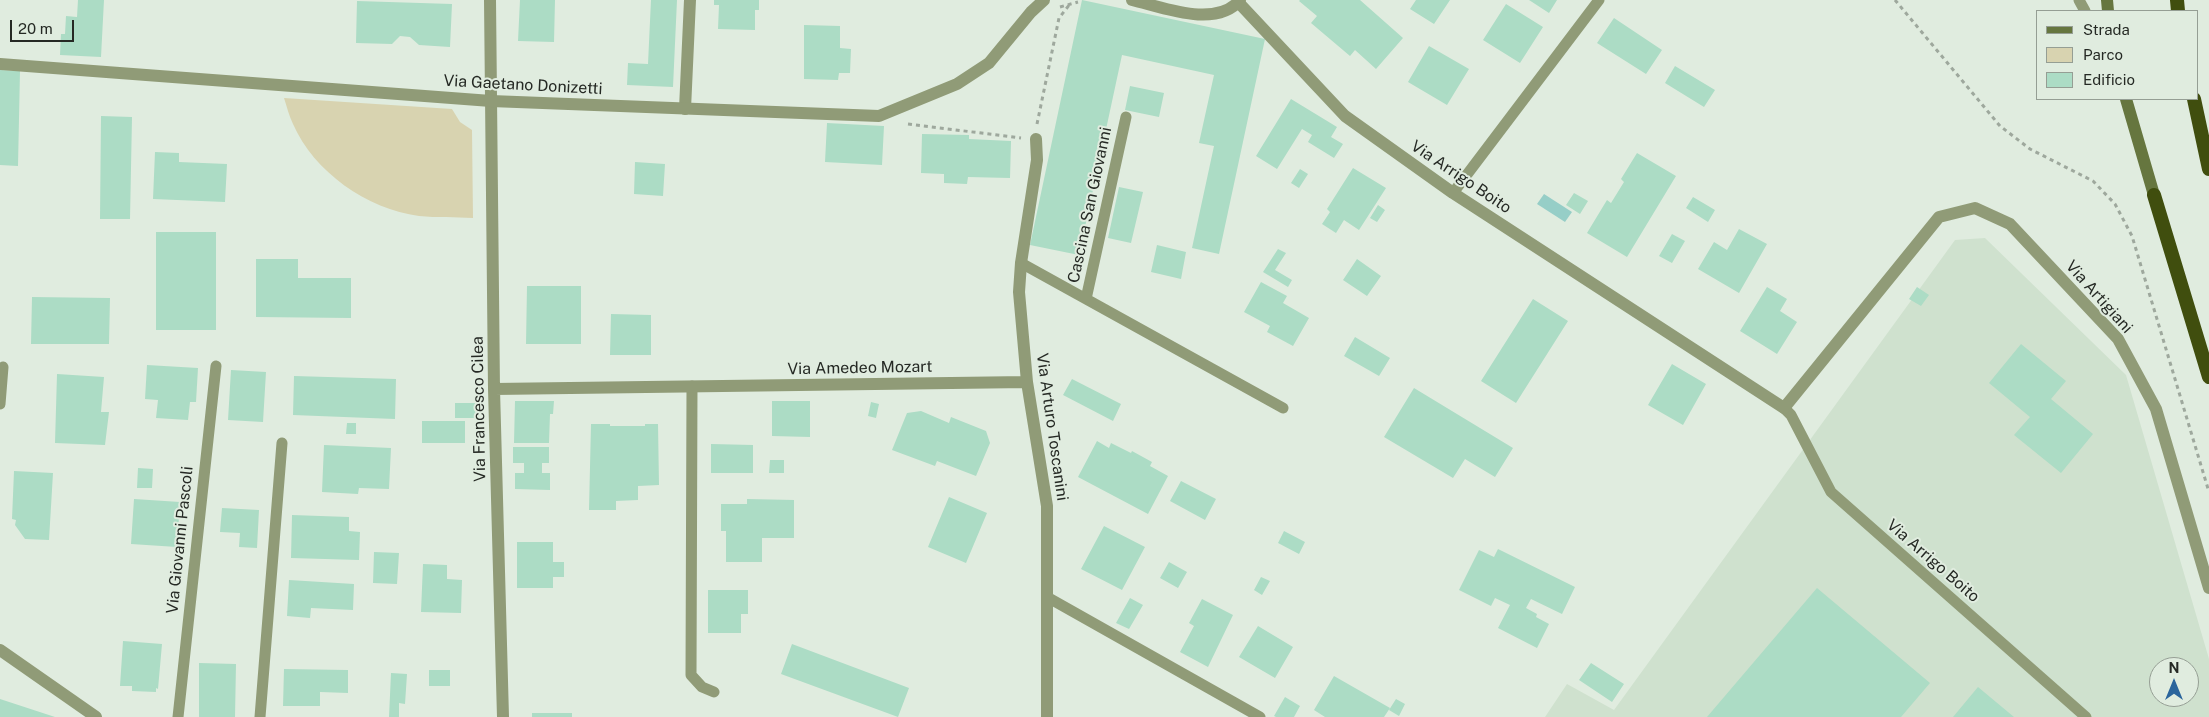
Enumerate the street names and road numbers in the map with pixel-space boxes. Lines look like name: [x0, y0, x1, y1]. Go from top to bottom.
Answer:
street label: Via Gaetano Donizetti: [443, 71, 603, 99]
street label: Cascina San Giovanni: [1064, 125, 1116, 285]
street label: Via Arrigo Boito: [1407, 136, 1515, 218]
street label: Via Artigiani: [2061, 257, 2137, 337]
street label: Via Francesco Cilea: [468, 336, 490, 482]
street label: Via Arturo Toscanini: [1032, 352, 1072, 502]
street label: Via Amedeo Mozart: [787, 357, 933, 379]
street label: Via Giovanni Pascoli: [163, 465, 197, 615]
street label: Via Arrigo Boito: [1883, 515, 1983, 607]

